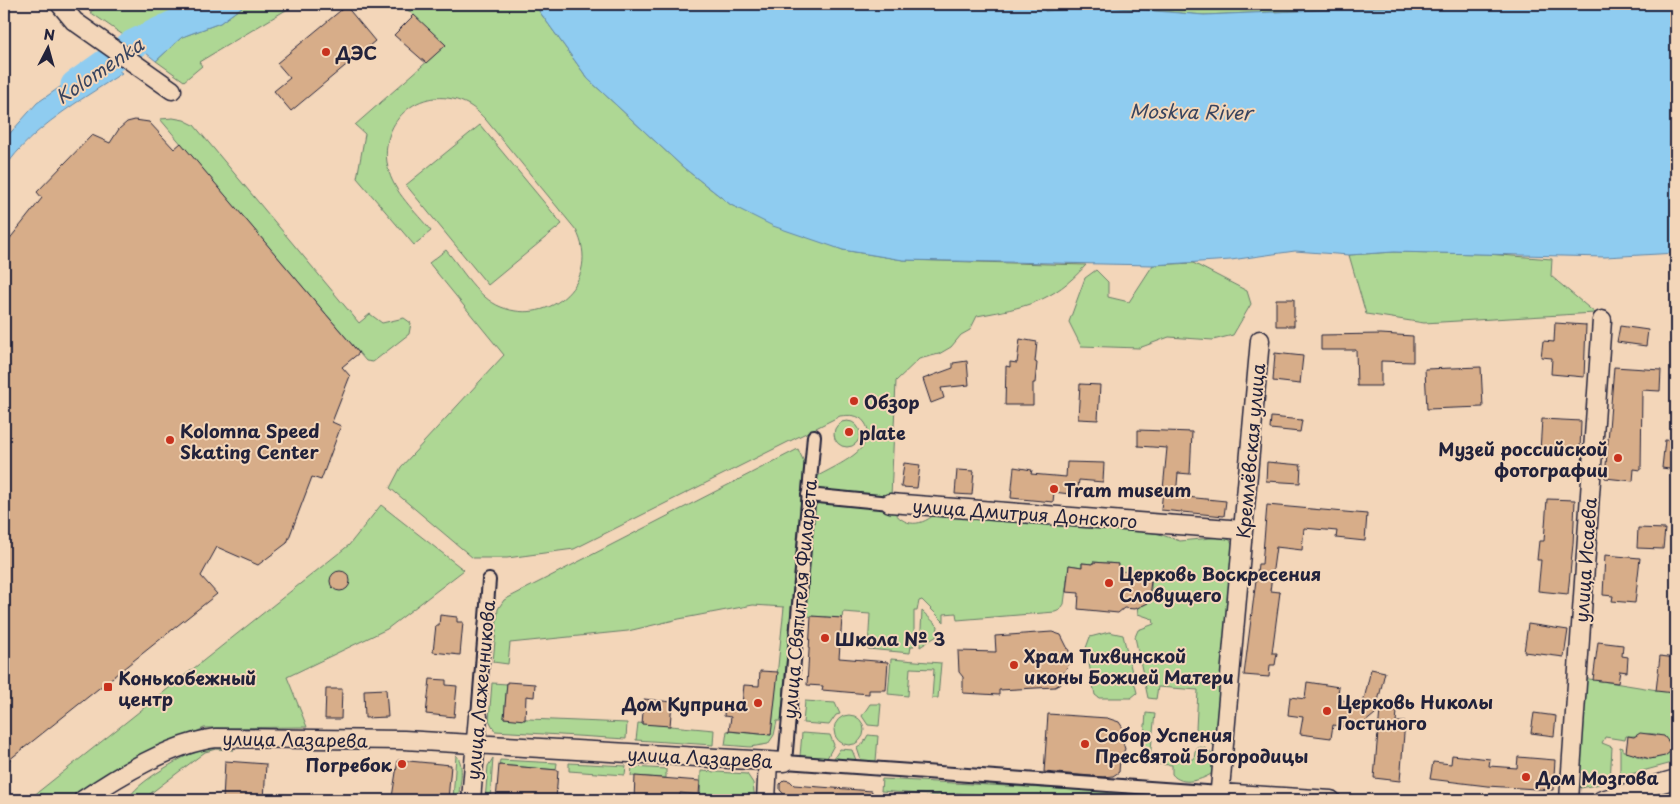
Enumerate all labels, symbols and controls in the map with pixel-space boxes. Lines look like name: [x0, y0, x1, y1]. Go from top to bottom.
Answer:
north arrow: [22, 22, 72, 72]
text: N: [43, 24, 56, 46]
water label: Kolomenka: [49, 29, 150, 110]
place label: ДЭС: [335, 39, 377, 66]
marker: ДЭС: [320, 46, 332, 58]
water label: Moskva River: [1129, 96, 1255, 126]
street label: Кремлёвская улица: [1229, 362, 1271, 540]
place label: Обзор: [864, 388, 919, 415]
marker: Обзор: [848, 395, 860, 407]
place label: Kolomna Speed Skating Center: [180, 417, 319, 465]
place label: plate: [859, 419, 906, 446]
marker: plate: [843, 426, 855, 438]
marker: Kolomna Speed Skating Center: [164, 434, 176, 446]
place label: Музей российской фотографии: [1438, 435, 1608, 483]
marker: Музей российской фотографии: [1612, 452, 1624, 464]
place label: Tram museum: [1064, 476, 1191, 503]
street label: улица Святителя Филарета: [775, 478, 823, 720]
marker: Tram museum: [1048, 483, 1060, 495]
street label: улица Дмитрия Донского: [912, 492, 1138, 534]
street label: улица Исаева: [1567, 496, 1603, 623]
place label: Церковь Воскресения Словущего: [1119, 560, 1321, 608]
marker: Церковь Воскресения Словущего: [1103, 577, 1115, 589]
street label: улица Лажечникова: [459, 598, 501, 781]
place label: Школа № 3: [835, 625, 945, 652]
marker: Школа № 3: [819, 632, 831, 644]
place label: Храм Тихвинской иконы Божией Матери: [1024, 642, 1234, 690]
marker: Храм Тихвинской иконы Божией Матери: [1008, 659, 1020, 671]
place label: Конькобежный центр: [118, 664, 257, 712]
marker: Конькобежный центр: [102, 681, 114, 693]
place label: Церковь Николы Гостиного: [1337, 688, 1493, 736]
place label: Дом Куприна: [621, 690, 748, 717]
marker: Дом Куприна: [752, 697, 764, 709]
marker: Церковь Николы Гостиного: [1321, 705, 1333, 717]
place label: Собор Успения Пресвятой Богородицы: [1095, 721, 1308, 769]
street label: улица Лазарева: [222, 724, 369, 754]
marker: Собор Успения Пресвятой Богородицы: [1079, 738, 1091, 750]
street label: улица Лазарева: [627, 740, 774, 774]
place label: Погребок: [306, 751, 393, 778]
marker: Погребок: [396, 758, 408, 770]
place label: Дом Мозгова: [1535, 764, 1659, 791]
marker: Дом Мозгова: [1520, 771, 1532, 783]

